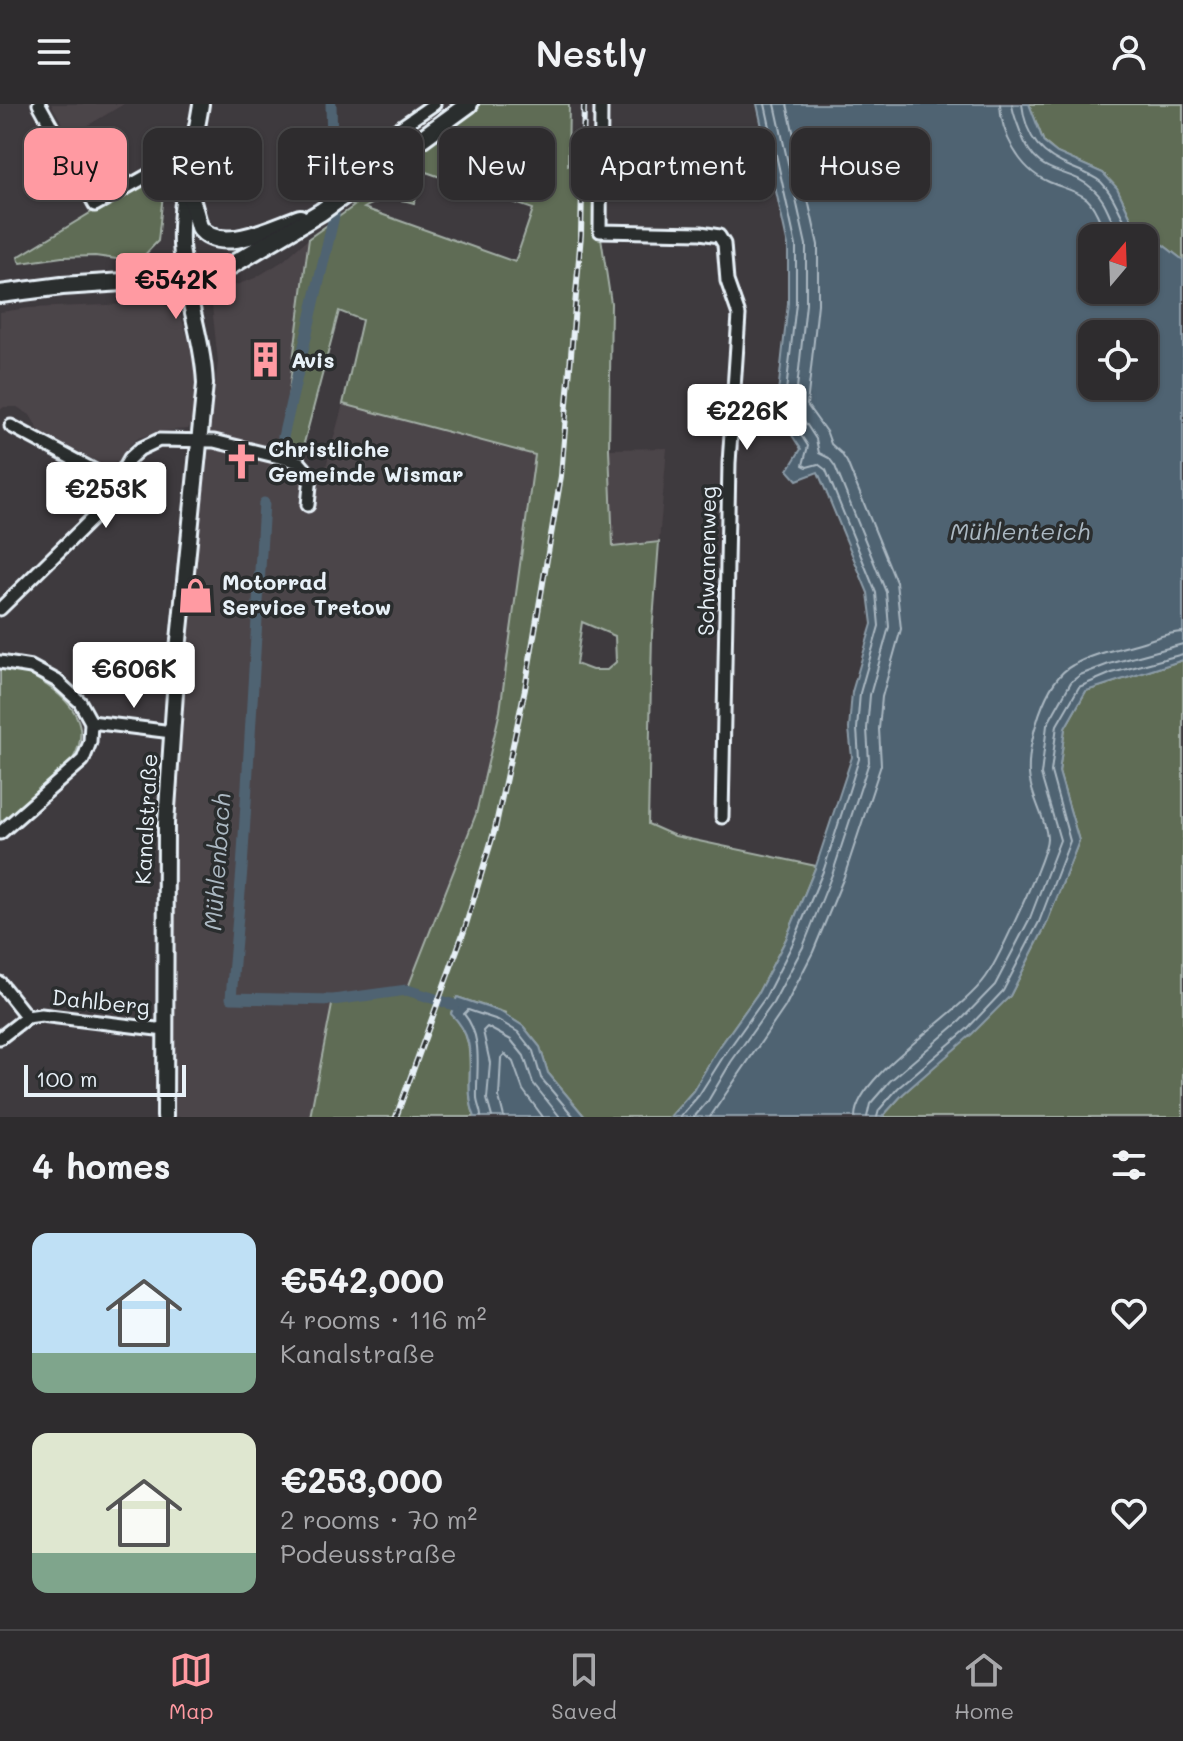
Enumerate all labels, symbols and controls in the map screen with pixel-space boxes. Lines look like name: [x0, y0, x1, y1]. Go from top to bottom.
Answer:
text: Nestly: [536, 29, 647, 76]
icon: menu: [32, 30, 76, 74]
icon: person: [1107, 30, 1151, 74]
chip: Buy: [24, 128, 127, 200]
chip: Rent: [143, 128, 262, 200]
chip: Filters: [278, 128, 423, 200]
chip: New: [439, 128, 555, 200]
chip: Apartment: [571, 128, 775, 200]
chip: House: [791, 128, 930, 200]
north arrow: [1078, 224, 1158, 304]
map controls: [1078, 224, 1158, 400]
pin: €542K: [120, 253, 232, 321]
text: €542K: [134, 262, 218, 296]
button: locate: [1078, 320, 1158, 400]
building icon: Avis: [246, 341, 284, 379]
place label: Avis: [291, 345, 335, 374]
pin: €226K: [691, 384, 803, 452]
text: €226K: [706, 393, 789, 427]
place label: Christliche Gemeinde Wismar: [268, 434, 463, 488]
church icon: Christliche Gemeinde Wismar: [223, 443, 261, 481]
pin: €253K: [50, 462, 162, 530]
text: €253K: [64, 471, 148, 505]
street label: Schwanenweg: [691, 486, 722, 636]
water label: Mühlenteich: [950, 515, 1090, 546]
place label: Motorrad Service Tretow: [222, 567, 392, 621]
shop icon: Motorrad Service Tretow: [177, 576, 215, 614]
pin: €606K: [78, 642, 190, 710]
text: €606K: [91, 651, 177, 685]
street label: Kanalstraße: [128, 753, 163, 885]
water label: Mühlenbach: [196, 792, 237, 932]
street label: Dahlberg: [51, 982, 151, 1021]
scale bar: [24, 1061, 186, 1097]
text: 100 m: [36, 1064, 98, 1093]
text: 4 homes: [32, 1143, 171, 1188]
icon: filters: [1107, 1143, 1151, 1187]
text: €542,000: [280, 1257, 444, 1302]
icon: home: [96, 1265, 192, 1361]
icon: heart: [1107, 1291, 1151, 1335]
text: 4 rooms · 116 m²: [280, 1302, 487, 1336]
text: Kanalstraße: [280, 1336, 435, 1370]
text: €253,000: [280, 1457, 443, 1502]
icon: home: [96, 1465, 192, 1561]
icon: heart: [1107, 1491, 1151, 1535]
text: 2 rooms · 70 m²: [280, 1502, 477, 1536]
text: Podeusstraße: [280, 1536, 457, 1570]
tab: Map: [169, 1648, 214, 1725]
tab: Saved: [551, 1648, 617, 1725]
tab: Home: [954, 1648, 1014, 1725]

